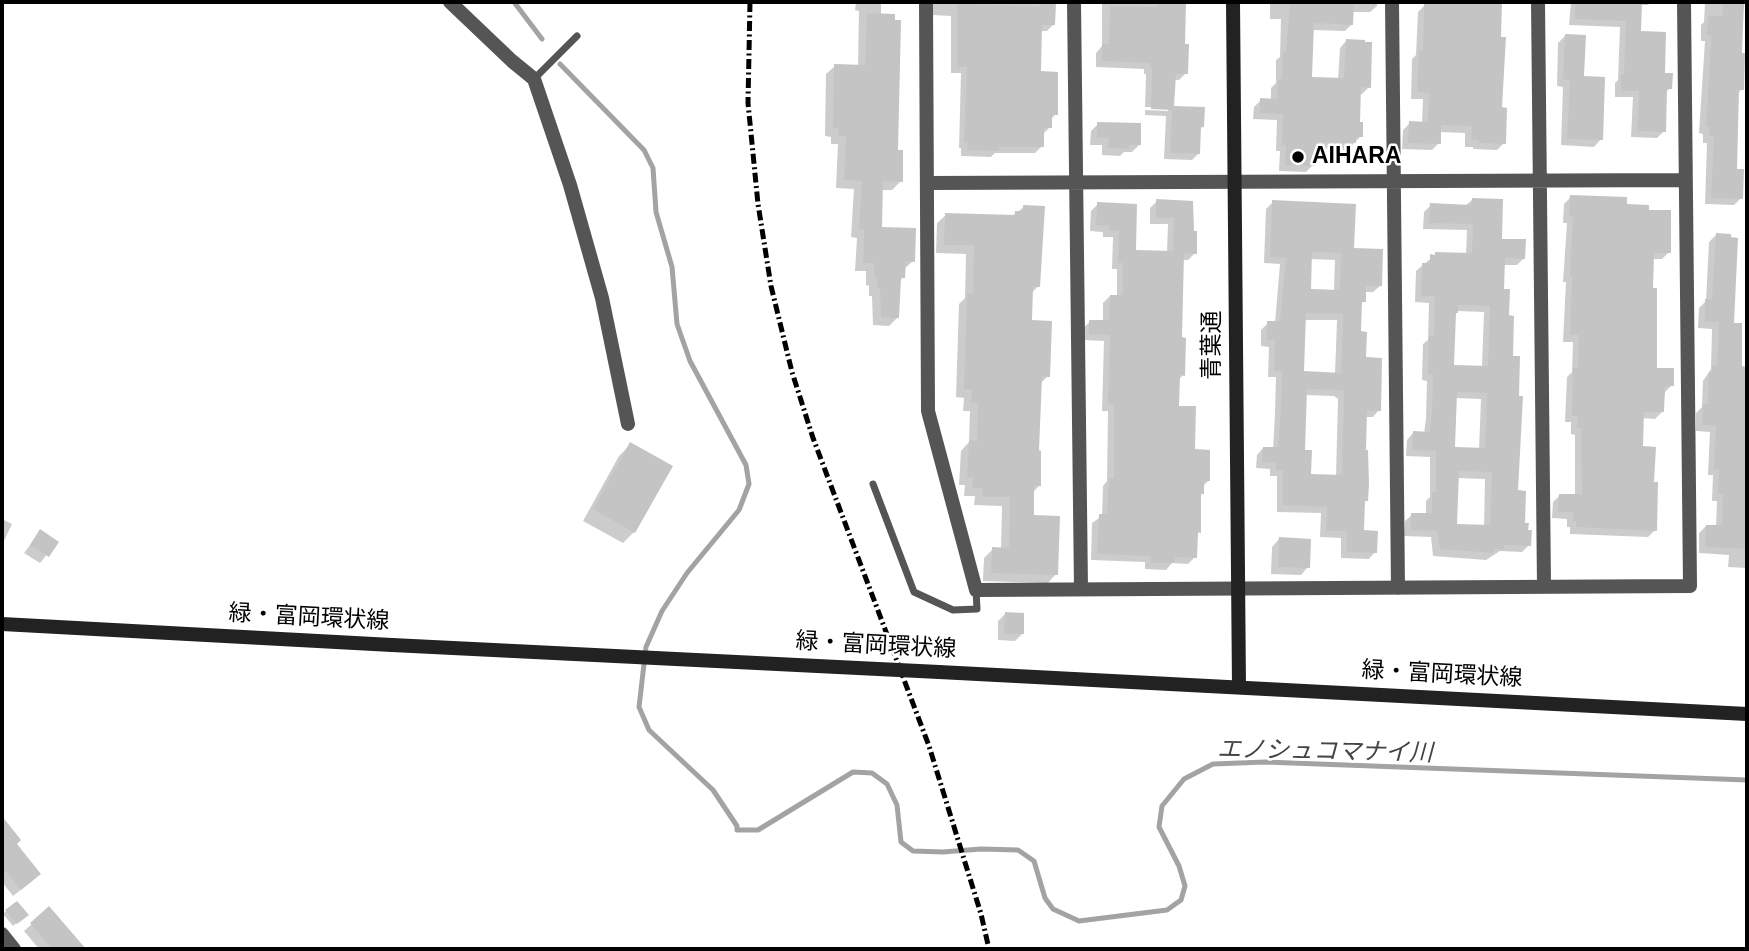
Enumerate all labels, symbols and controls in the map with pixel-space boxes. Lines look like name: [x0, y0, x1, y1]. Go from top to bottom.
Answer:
place label: AIHARA: [1312, 143, 1401, 171]
marker: AIHARA: [1290, 149, 1306, 165]
street label: 青葉通: [1199, 311, 1227, 379]
street label: 緑・富岡環状線: [228, 600, 390, 636]
street label: 緑・富岡環状線: [795, 628, 957, 664]
street label: 緑・富岡環状線: [1361, 657, 1523, 693]
water label: エノシュコマナイ川: [1217, 736, 1433, 768]

